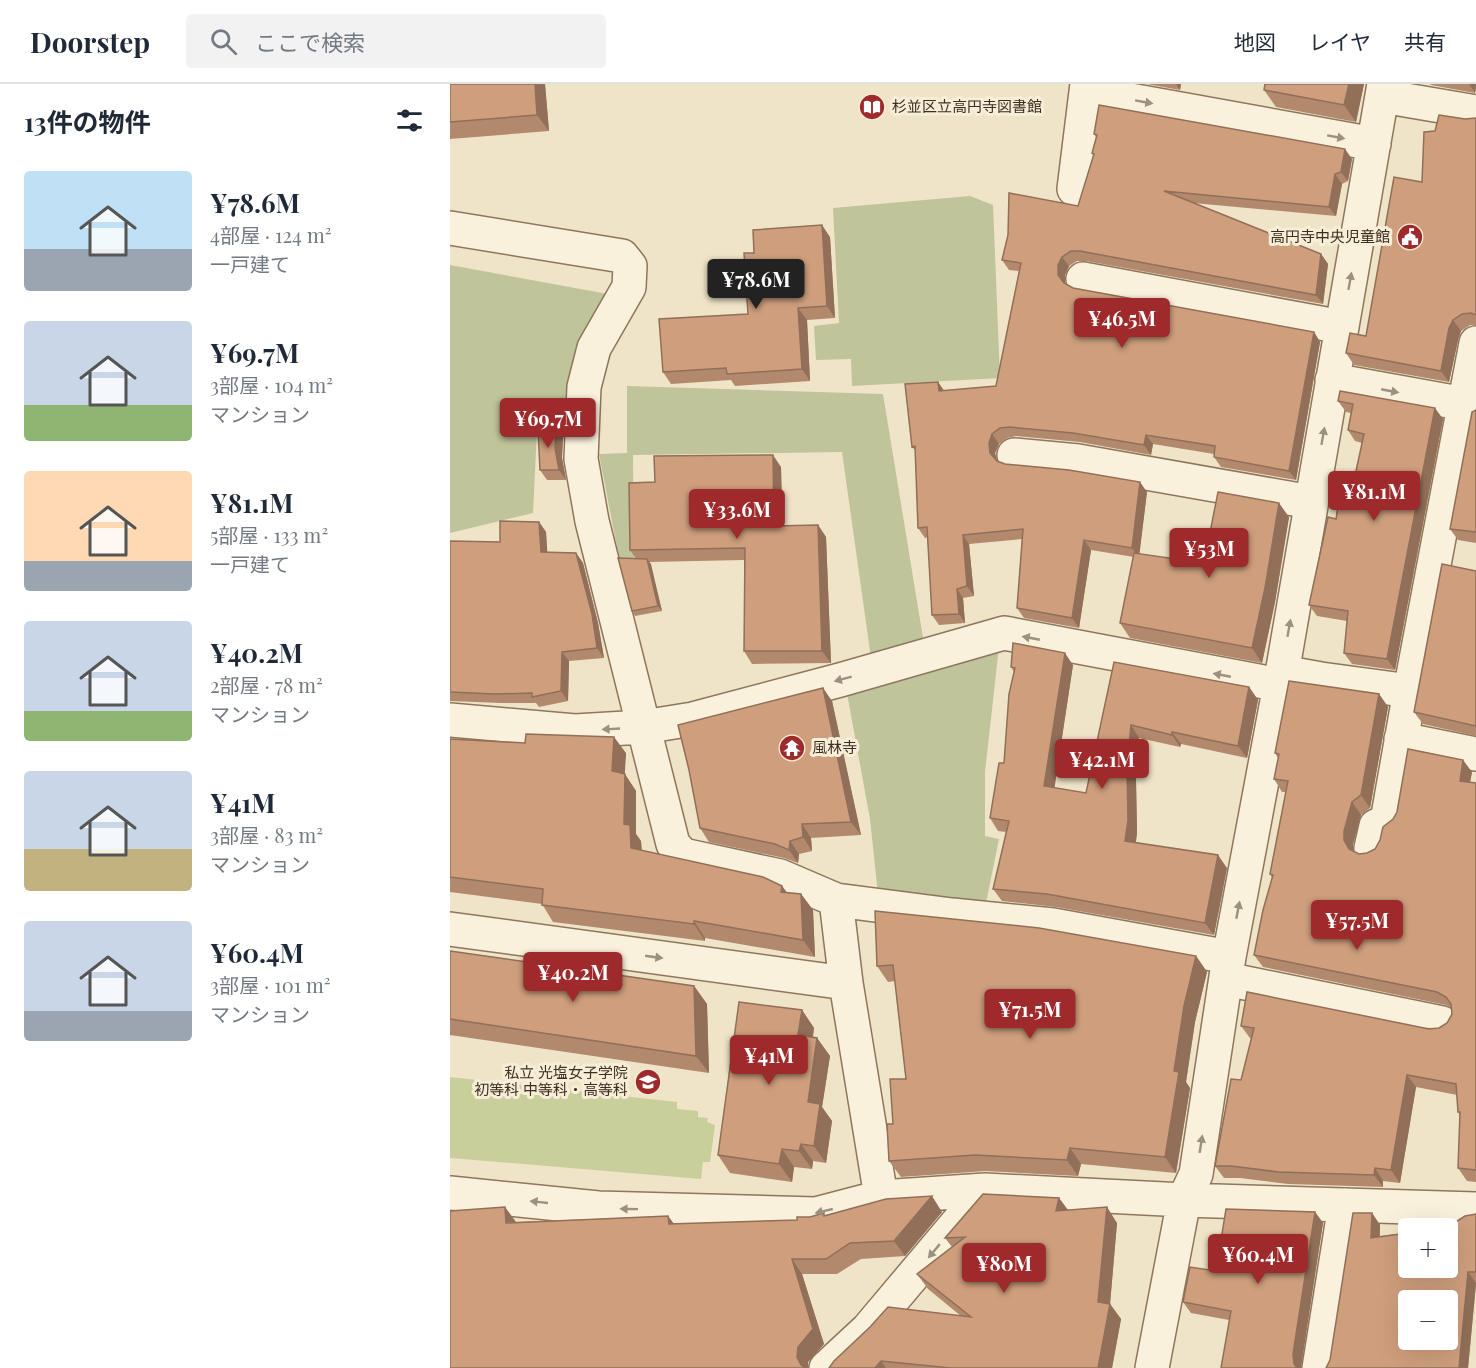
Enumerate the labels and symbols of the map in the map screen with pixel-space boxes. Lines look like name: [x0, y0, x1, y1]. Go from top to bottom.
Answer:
library icon: 杉並区立高円寺図書館: [857, 92, 887, 122]
place label: 杉並区立高円寺図書館: [892, 96, 1042, 116]
one-way arrow: [1134, 98, 1153, 107]
one-way arrow: [1326, 133, 1345, 142]
public building icon: 高円寺中央児童館: [1395, 222, 1425, 252]
place label: 高円寺中央児童館: [1270, 226, 1390, 246]
pin: ¥78.6M: [707, 259, 805, 310]
one-way arrow: [1345, 272, 1354, 291]
pin: ¥46.5M: [1073, 298, 1171, 349]
one-way arrow: [1381, 387, 1400, 396]
pin: ¥69.7M: [499, 398, 597, 449]
one-way arrow: [1319, 426, 1328, 445]
pin: ¥81.1M: [1325, 471, 1423, 522]
pin: ¥33.6M: [688, 489, 786, 540]
pin: ¥53M: [1173, 528, 1245, 579]
one-way arrow: [1285, 618, 1294, 637]
one-way arrow: [1021, 633, 1040, 642]
one-way arrow: [1212, 670, 1231, 679]
one-way arrow: [833, 675, 852, 685]
one-way arrow: [602, 724, 621, 733]
temple icon: 風林寺: [777, 733, 807, 763]
place label: 風林寺: [812, 737, 857, 757]
pin: ¥42.1M: [1053, 739, 1151, 790]
pin: ¥57.5M: [1308, 900, 1406, 951]
one-way arrow: [1234, 901, 1243, 920]
pin: ¥40.2M: [524, 952, 622, 1003]
one-way arrow: [644, 952, 663, 961]
pin: ¥71.5M: [981, 989, 1079, 1040]
pin: ¥41M: [733, 1035, 805, 1086]
place label: 私立 光塩女子学院 初等科 中等科・高等科: [474, 1062, 628, 1099]
school or university icon: 私立 光塩女子学院 初等科 中等科・高等科: [633, 1067, 663, 1097]
one-way arrow: [1196, 1135, 1205, 1154]
one-way arrow: [530, 1197, 549, 1207]
one-way arrow: [620, 1204, 639, 1214]
one-way arrow: [815, 1207, 833, 1217]
pin: ¥60.4M: [1209, 1234, 1307, 1285]
one-way arrow: [927, 1243, 940, 1259]
pin: ¥80M: [968, 1243, 1040, 1294]

